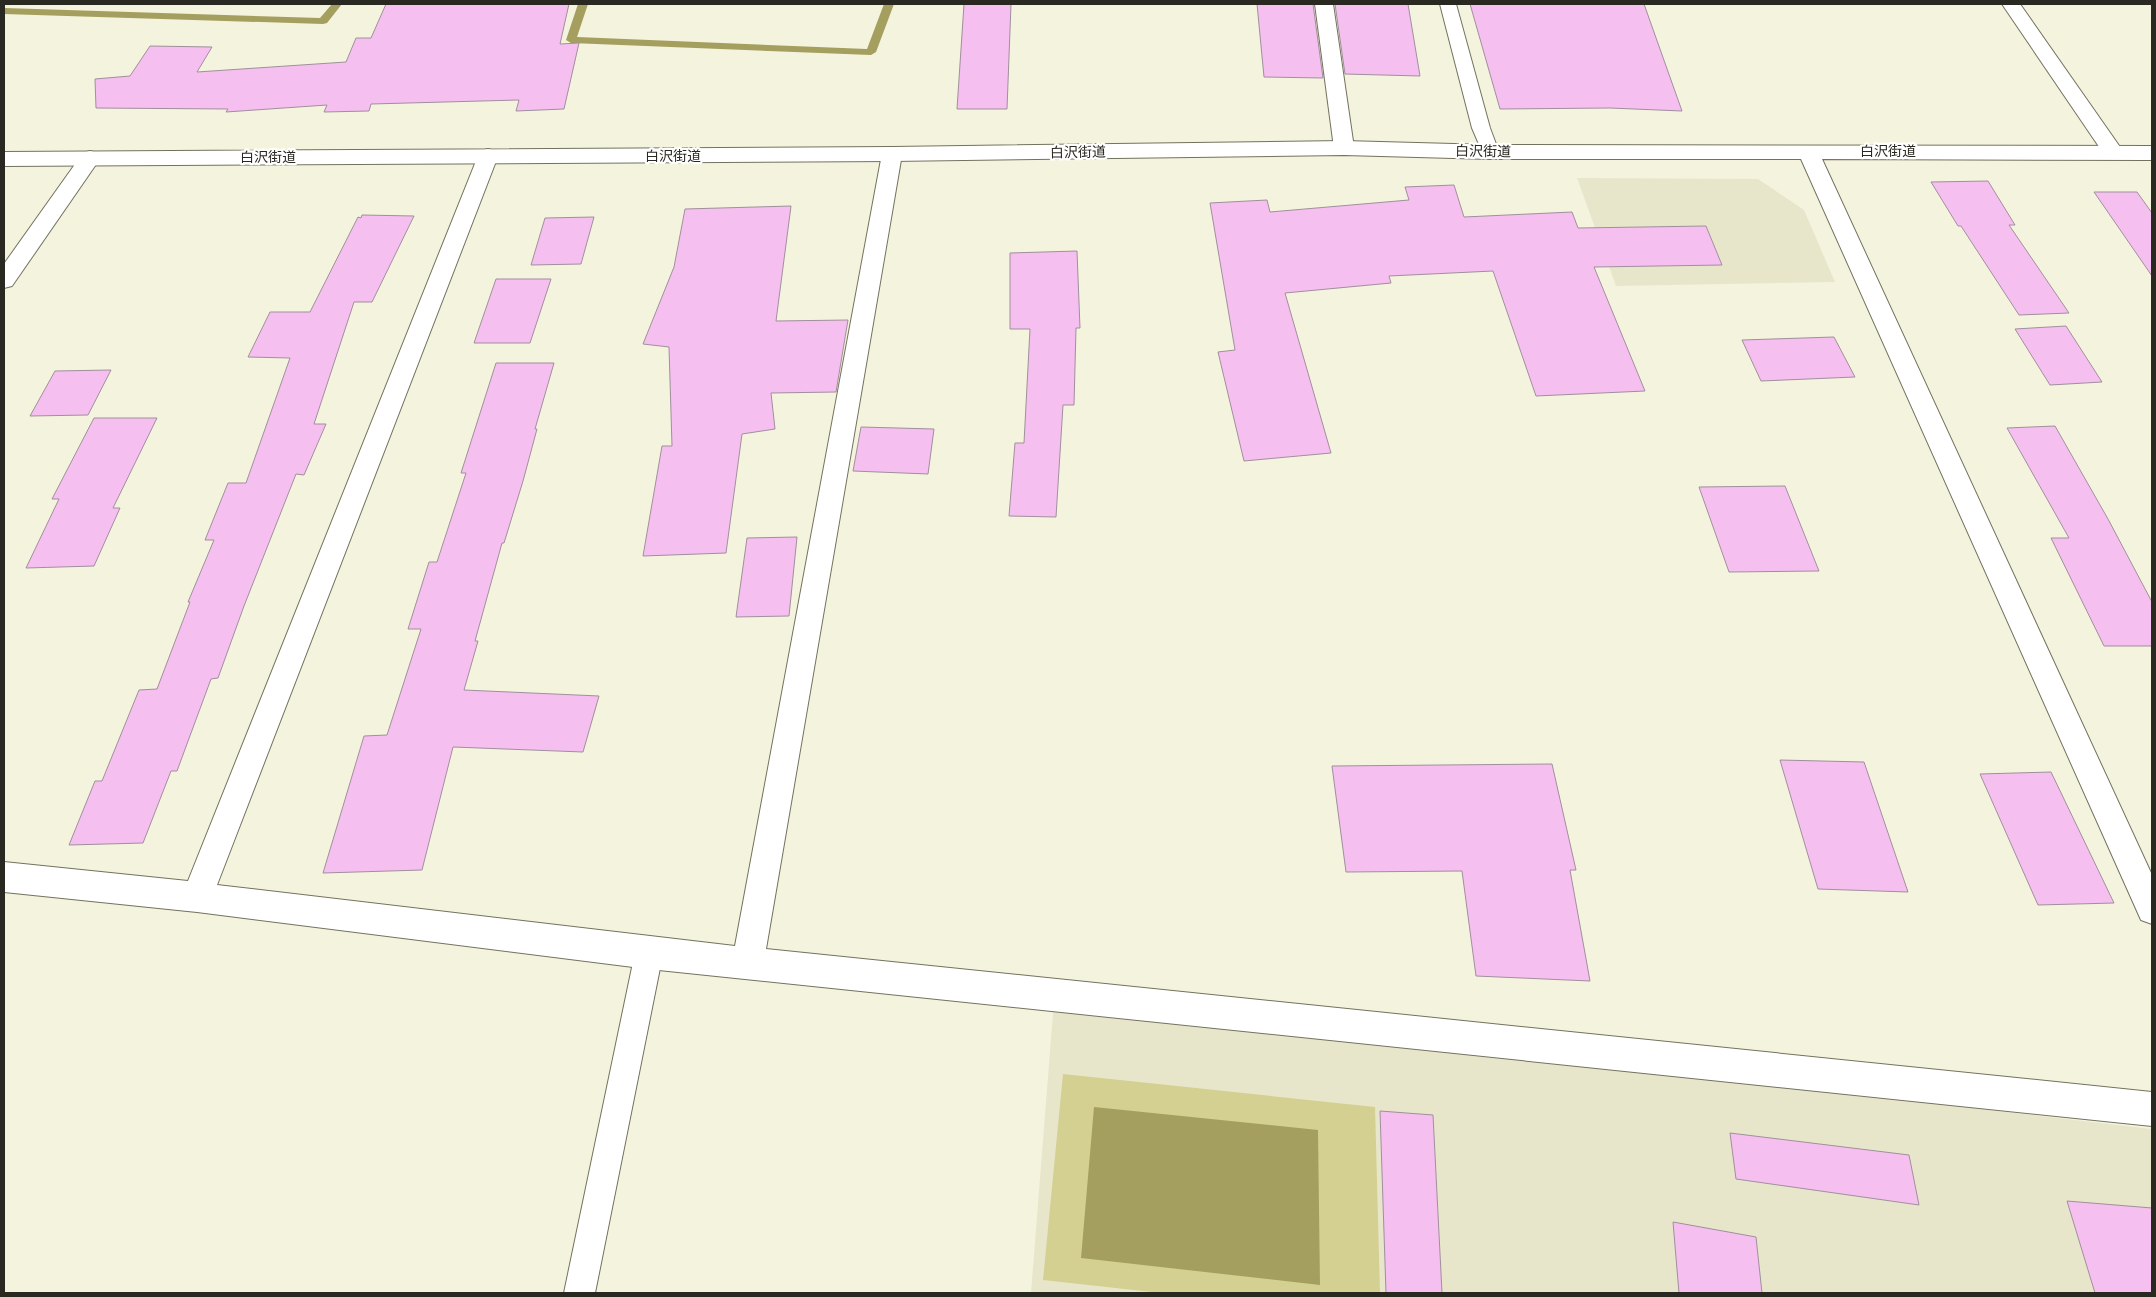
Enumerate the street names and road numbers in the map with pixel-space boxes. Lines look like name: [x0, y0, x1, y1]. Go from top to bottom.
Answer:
street label: 白沢街道: [1455, 141, 1511, 161]
street label: 白沢街道: [1860, 141, 1916, 161]
street label: 白沢街道: [1050, 142, 1106, 162]
street label: 白沢街道: [645, 146, 701, 166]
street label: 白沢街道: [240, 147, 296, 167]

